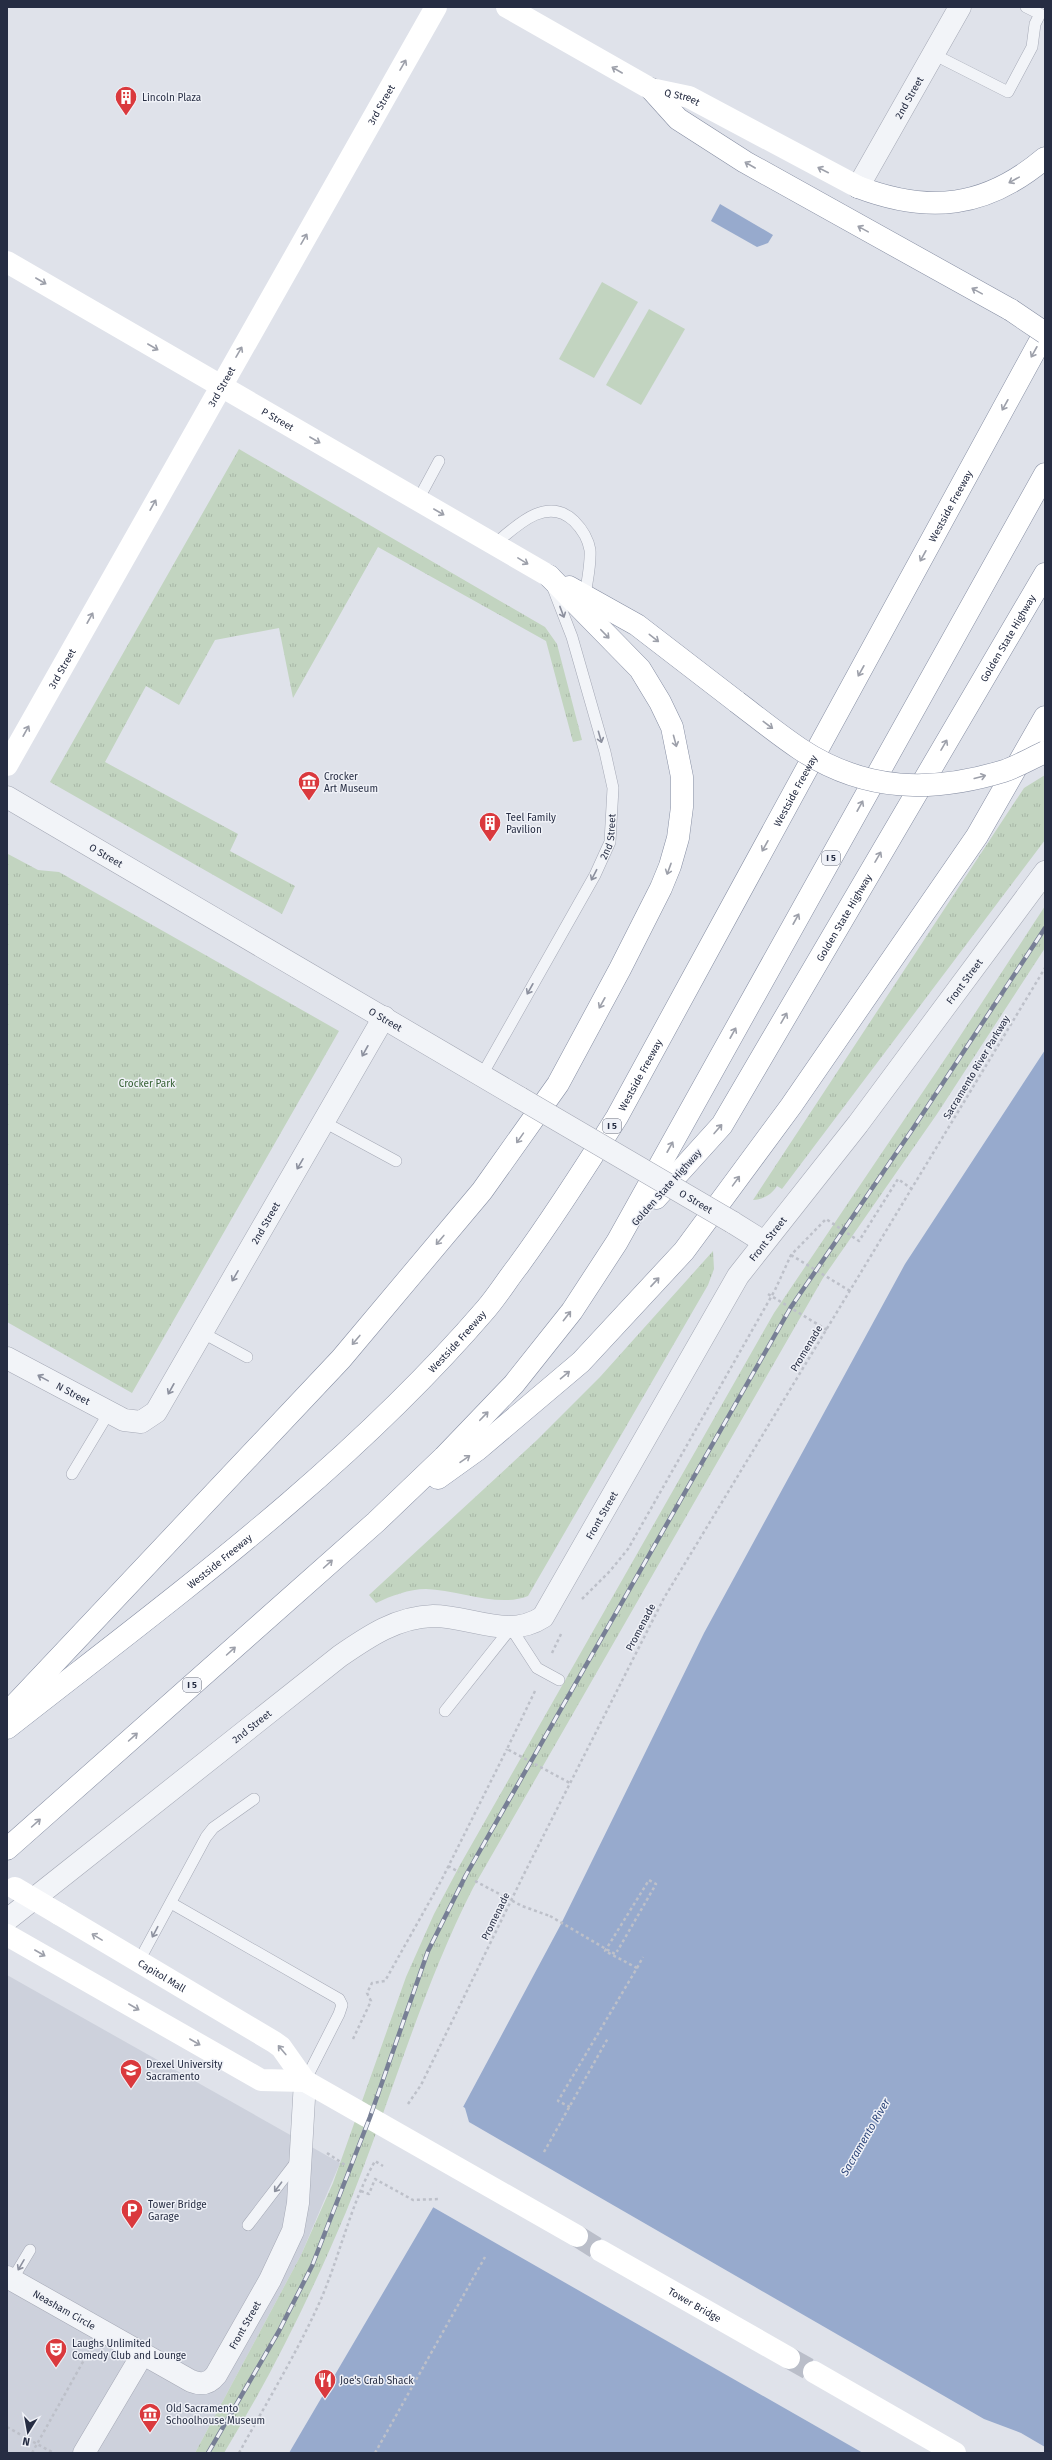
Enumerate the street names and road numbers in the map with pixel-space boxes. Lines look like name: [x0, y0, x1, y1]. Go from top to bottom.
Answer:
street label: 2nd Street: [893, 74, 927, 121]
street label: 3rd Street: [366, 82, 398, 127]
street label: Q Street: [663, 87, 702, 109]
street label: 3rd Street: [206, 364, 238, 409]
street label: P Street: [259, 406, 296, 434]
street label: Westside Freeway: [927, 468, 975, 544]
street label: Golden State Highway: [978, 593, 1039, 684]
street label: 3rd Street: [46, 646, 79, 691]
street label: Westside Freeway: [772, 753, 820, 829]
street label: 2nd Street: [598, 813, 619, 862]
street label: O Street: [87, 842, 125, 871]
road number: I 5: [822, 851, 840, 865]
street label: Golden State Highway: [814, 872, 875, 964]
street label: Front Street: [944, 956, 986, 1007]
street label: O Street: [366, 1006, 404, 1035]
street label: Sacramento River Parkway: [941, 1013, 1013, 1122]
street label: Westside Freeway: [616, 1037, 665, 1113]
road number: I 5: [603, 1119, 621, 1133]
street label: Golden State Highway: [629, 1147, 704, 1228]
street label: O Street: [677, 1187, 715, 1217]
street label: 2nd Street: [249, 1200, 283, 1247]
street label: Front Street: [747, 1214, 790, 1264]
street label: Westside Freeway: [426, 1308, 489, 1376]
street label: Promenade: [788, 1323, 825, 1374]
street label: N Street: [54, 1380, 92, 1408]
street label: Front Street: [584, 1489, 621, 1542]
street label: Westside Freeway: [185, 1532, 255, 1592]
street label: Promenade: [623, 1602, 658, 1653]
road number: I 5: [183, 1678, 201, 1692]
street label: 2nd Street: [230, 1708, 274, 1746]
street label: Promenade: [479, 1891, 513, 1942]
street label: Capitol Mall: [135, 1957, 188, 1995]
street label: Tower Bridge: [666, 2286, 723, 2325]
street label: Neasham Circle: [31, 2288, 97, 2333]
street label: Front Street: [227, 2299, 264, 2351]

